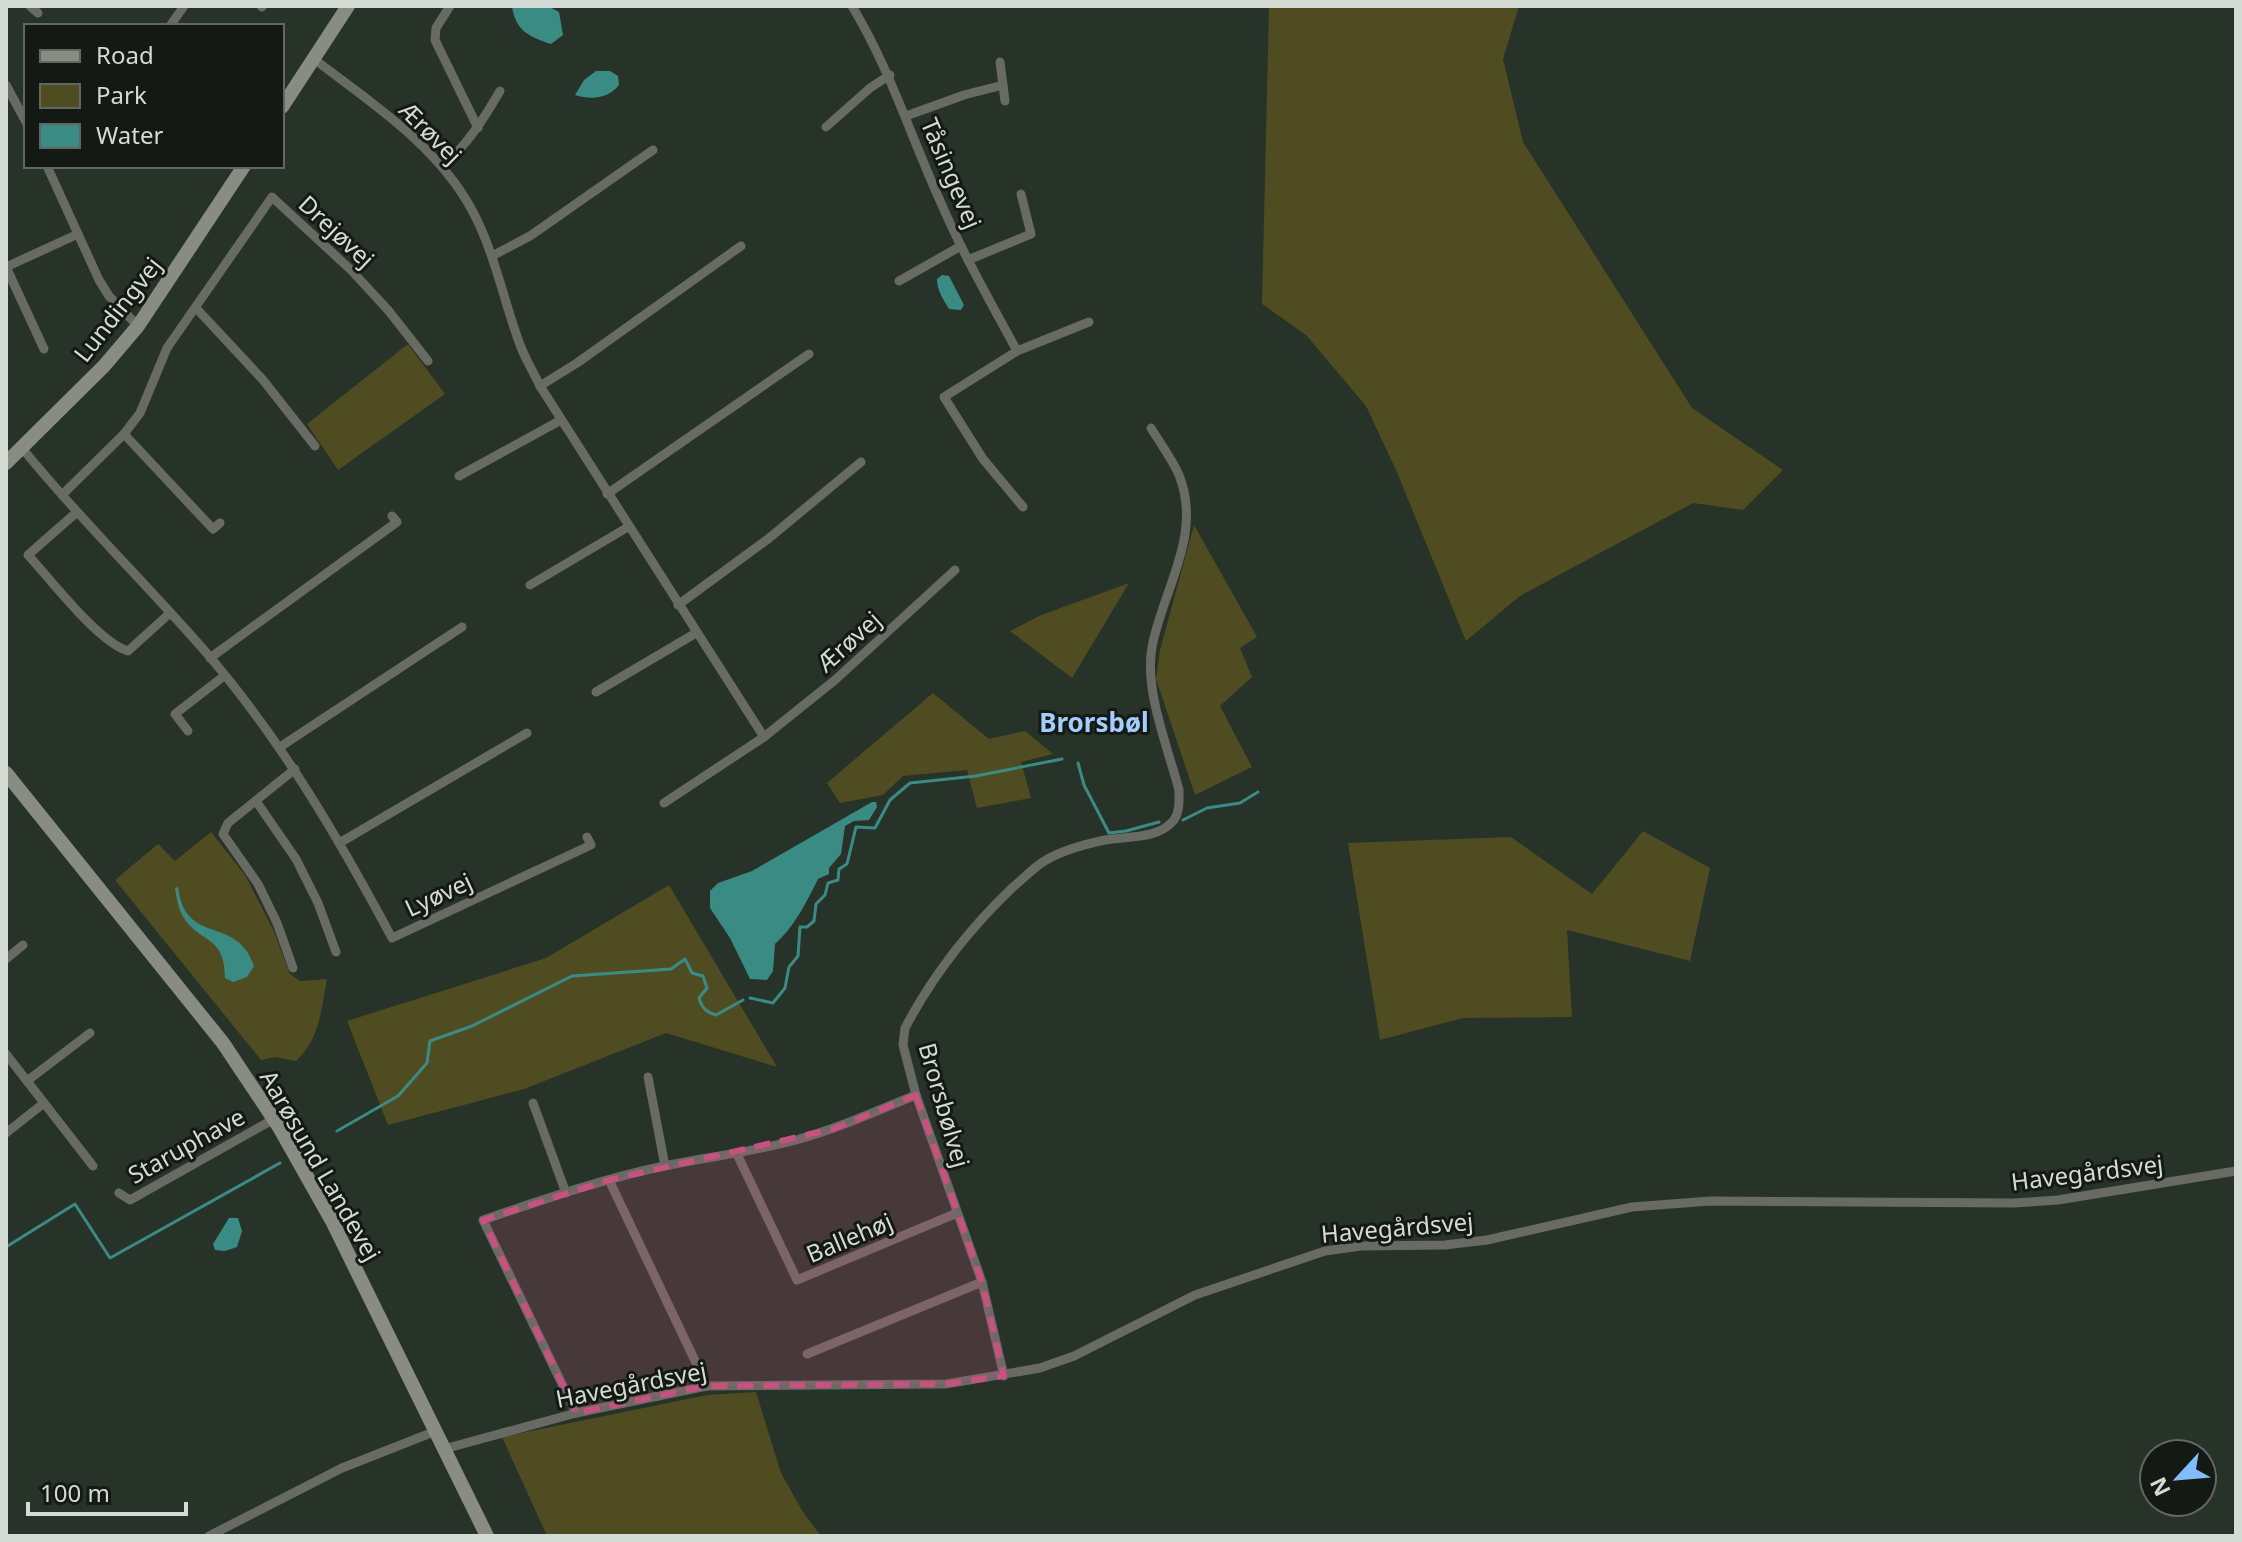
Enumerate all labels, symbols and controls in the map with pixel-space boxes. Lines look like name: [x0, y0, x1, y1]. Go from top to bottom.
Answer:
legend: [24, 24, 284, 168]
text: Road: [96, 38, 154, 71]
text: Park: [96, 78, 147, 111]
street label: Ærøvej: [392, 93, 470, 171]
street label: Tåsingevej: [914, 113, 990, 233]
text: Water: [96, 118, 164, 151]
street label: Drejøvej: [292, 187, 382, 275]
street label: Lundingvej: [66, 250, 168, 368]
street label: Ærøvej: [808, 603, 887, 680]
district label: Brorsbøl: [1039, 704, 1149, 740]
street label: Lyøvej: [399, 864, 477, 924]
street label: Brorsbølvej: [911, 1039, 979, 1171]
street label: Aarøsund Landevej: [253, 1063, 389, 1267]
street label: Staruphave: [122, 1099, 250, 1191]
street label: Havegårdsvej: [2009, 1146, 2165, 1198]
street label: Ballehøj: [801, 1204, 897, 1270]
street label: Havegårdsvej: [1319, 1204, 1475, 1250]
street label: Havegårdsvej: [553, 1353, 709, 1415]
north arrow: [2138, 1438, 2218, 1518]
scale bar: [28, 1466, 186, 1516]
text: N: [2142, 1473, 2177, 1502]
text: 100 m: [40, 1476, 110, 1509]

